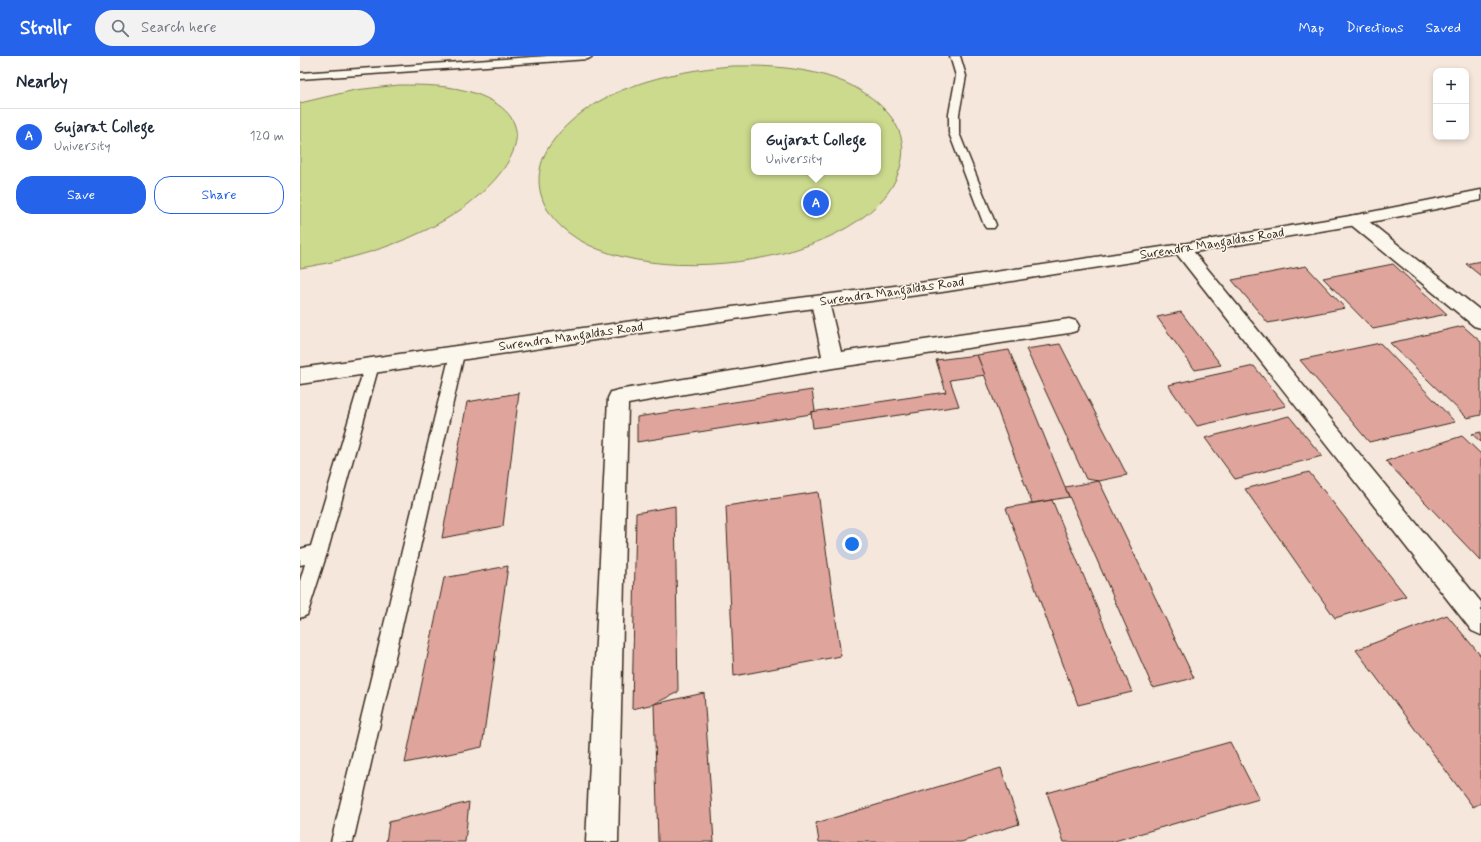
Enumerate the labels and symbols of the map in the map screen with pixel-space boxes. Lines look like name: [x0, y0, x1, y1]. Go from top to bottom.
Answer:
pin: A: [803, 188, 829, 218]
street label: Surendra Mangaldas Road: [1139, 224, 1286, 266]
street label: Surendra Mangaldas Road: [819, 273, 966, 313]
street label: Surendra Mangaldas Road: [498, 318, 645, 358]
your location: [842, 534, 862, 554]

